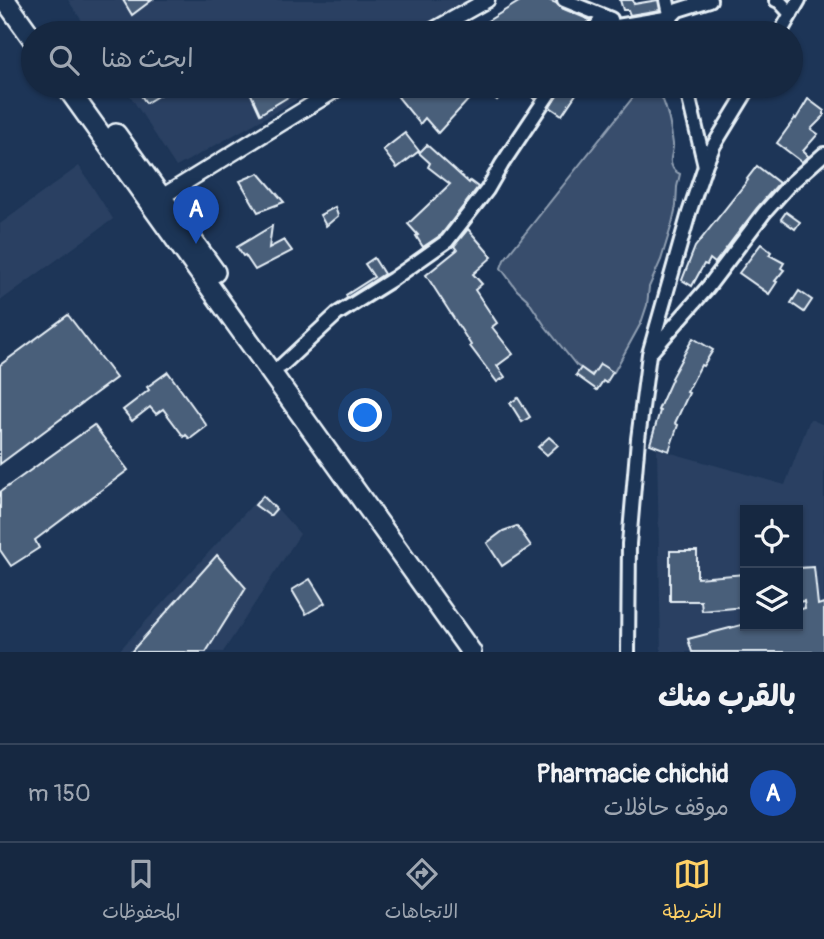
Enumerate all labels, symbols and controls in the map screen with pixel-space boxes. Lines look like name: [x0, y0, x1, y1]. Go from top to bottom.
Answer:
search box: [21, 21, 803, 98]
icon: search: [45, 41, 83, 79]
text: ابحث هنا: [101, 43, 194, 75]
pin: A: [173, 186, 219, 244]
your location: [348, 398, 382, 432]
map controls: [740, 505, 803, 631]
button: locate: [740, 505, 803, 568]
button: layers: [740, 568, 803, 631]
text: بالقرب منك: [658, 678, 796, 715]
text: Pharmacie chichid: [536, 758, 729, 790]
text: 150 m: [28, 779, 91, 808]
text: A: [766, 779, 780, 808]
text: موقف حافلات: [604, 793, 729, 822]
tab: المحفوظات: [102, 855, 180, 928]
tab: الاتجاهات: [385, 855, 458, 928]
tab: الخريطة: [663, 855, 722, 928]

